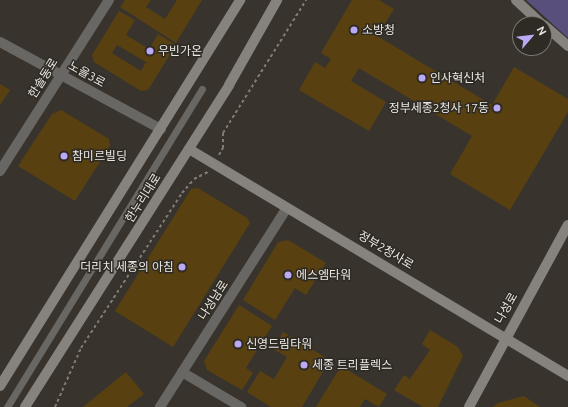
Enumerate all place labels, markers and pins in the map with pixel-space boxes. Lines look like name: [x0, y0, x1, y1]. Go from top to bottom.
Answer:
place label: 소방청: [362, 23, 395, 37]
marker: 소방청: [349, 25, 359, 35]
place label: 우빈가온: [158, 44, 202, 58]
marker: 우빈가온: [145, 46, 155, 56]
place label: 인사혁신처: [430, 71, 485, 85]
marker: 인사혁신처: [417, 73, 427, 83]
place label: 정부세종2청사 17동: [389, 101, 489, 115]
marker: 정부세종2청사 17동: [492, 103, 502, 113]
place label: 참미르빌딩: [72, 149, 127, 163]
marker: 참미르빌딩: [59, 151, 69, 161]
place label: 더리치 세종의 아침: [80, 260, 174, 274]
marker: 더리치 세종의 아침: [177, 262, 187, 272]
place label: 에스엠타워: [296, 268, 351, 282]
marker: 에스엠타워: [283, 270, 293, 280]
place label: 신영드림타워: [246, 337, 312, 351]
marker: 신영드림타워: [233, 339, 243, 349]
place label: 세종 트리플렉스: [312, 358, 392, 372]
marker: 세종 트리플렉스: [299, 360, 309, 370]

